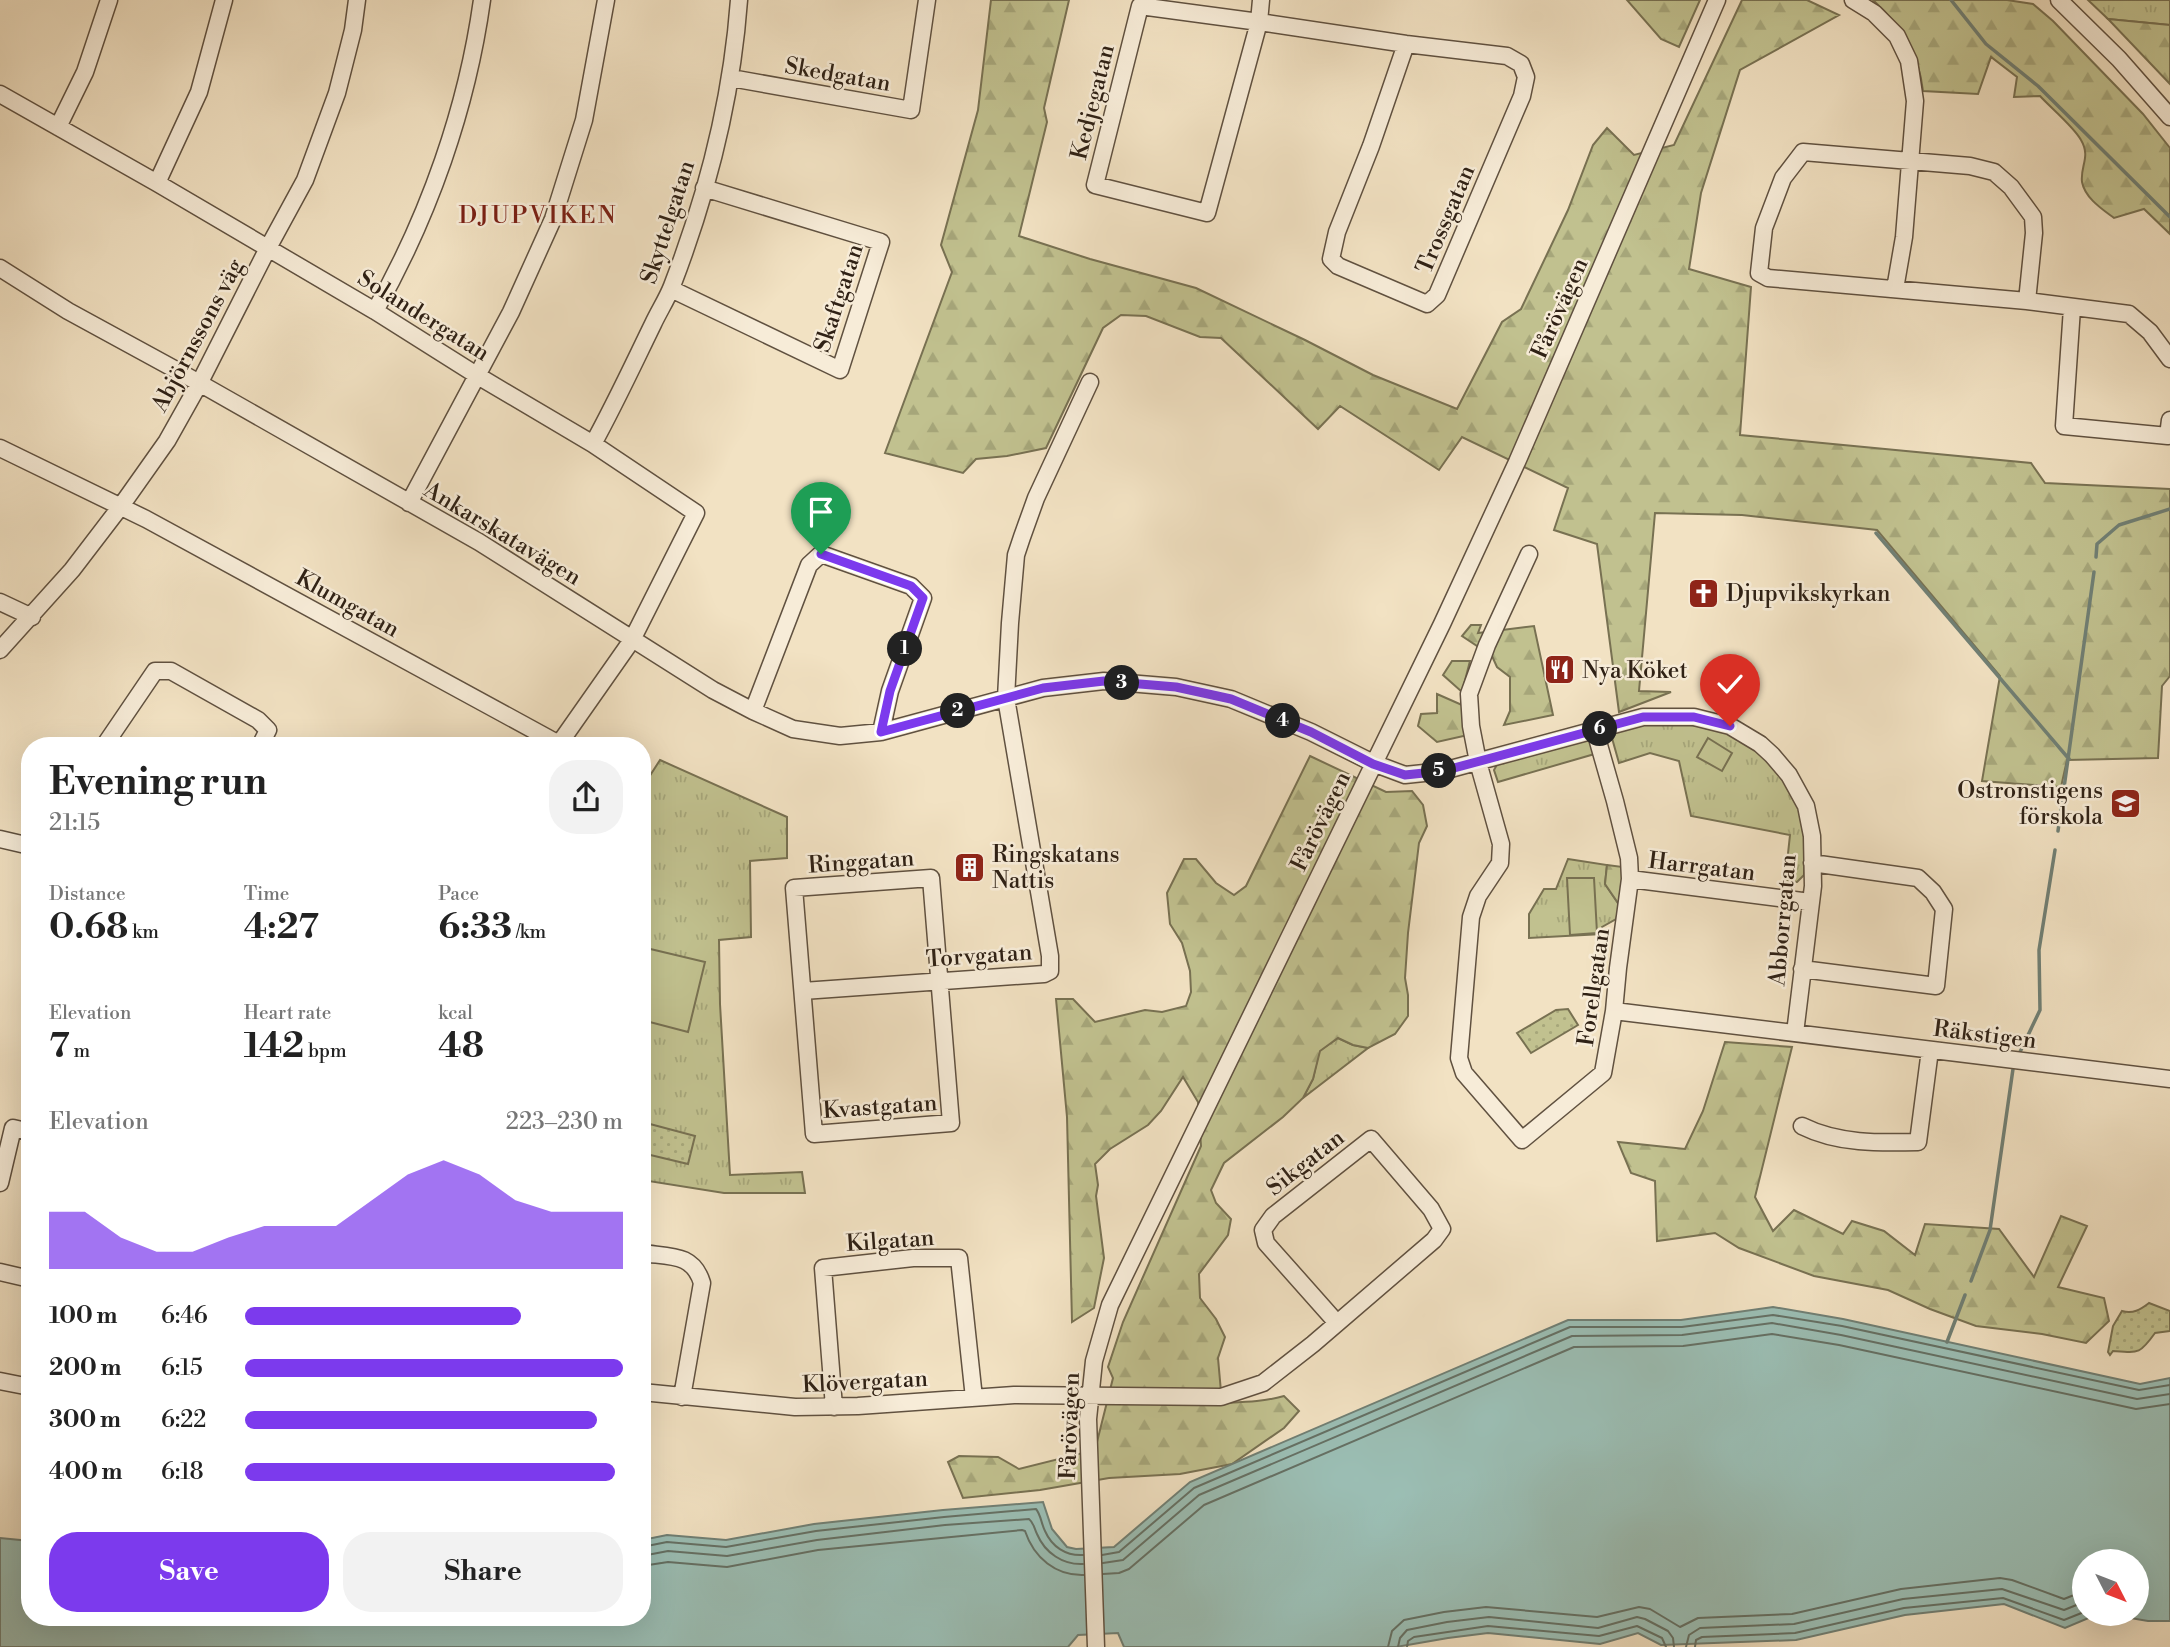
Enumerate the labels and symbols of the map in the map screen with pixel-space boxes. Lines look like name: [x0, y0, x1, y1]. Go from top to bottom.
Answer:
street label: Kedjegatan: [1065, 41, 1121, 163]
street label: Skedgatan: [783, 52, 893, 98]
street label: Skyttelgatan: [635, 157, 701, 288]
street label: Trossgatan: [1410, 161, 1481, 278]
district label: DJUPVIKEN: [459, 201, 618, 231]
street label: Skaftgatan: [808, 240, 870, 356]
street label: Fårövägen: [1525, 253, 1595, 363]
street label: Abjörnssons väg: [145, 254, 250, 418]
street label: Solandergatan: [352, 264, 495, 368]
street label: Ankarskatavägen: [418, 475, 586, 592]
pin: [791, 482, 851, 554]
street label: Klumgatan: [291, 564, 405, 644]
church icon: Djupvikskyrkan: [1686, 576, 1720, 610]
place label: Djupvikskyrkan: [1726, 580, 1891, 608]
pin: 1: [888, 632, 922, 666]
restaurant icon: Nya Köket: [1542, 653, 1576, 687]
pin: [1700, 654, 1760, 726]
place label: Nya Köket: [1582, 657, 1688, 685]
pin: 3: [1104, 666, 1140, 700]
pin: 2: [940, 694, 976, 728]
pin: 4: [1266, 704, 1300, 738]
pin: 6: [1582, 712, 1618, 746]
pin: 5: [1422, 754, 1456, 788]
street label: Fårövägen: [1285, 767, 1357, 876]
place label: Ostronstigens förskola: [1957, 777, 2103, 831]
school or university icon: Ostronstigens förskola: [2109, 786, 2143, 820]
place label: Ringskatans Nattis: [992, 841, 1120, 895]
street label: Ringgatan: [807, 844, 915, 880]
street label: Harrgatan: [1647, 847, 1757, 887]
building icon: Ringskatans Nattis: [952, 850, 986, 884]
street label: Abborrgatan: [1763, 853, 1803, 988]
street label: Forellgatan: [1572, 926, 1616, 1048]
street label: Torvgatan: [925, 938, 1033, 974]
street label: Räkstigen: [1932, 1015, 2038, 1055]
street label: Kvastgatan: [822, 1089, 939, 1125]
street label: Sikgatan: [1261, 1123, 1350, 1202]
street label: Kilgatan: [845, 1224, 936, 1258]
street label: Klövergatan: [801, 1365, 929, 1399]
street label: Fårövägen: [1054, 1372, 1086, 1480]
north arrow: [2072, 1549, 2149, 1626]

